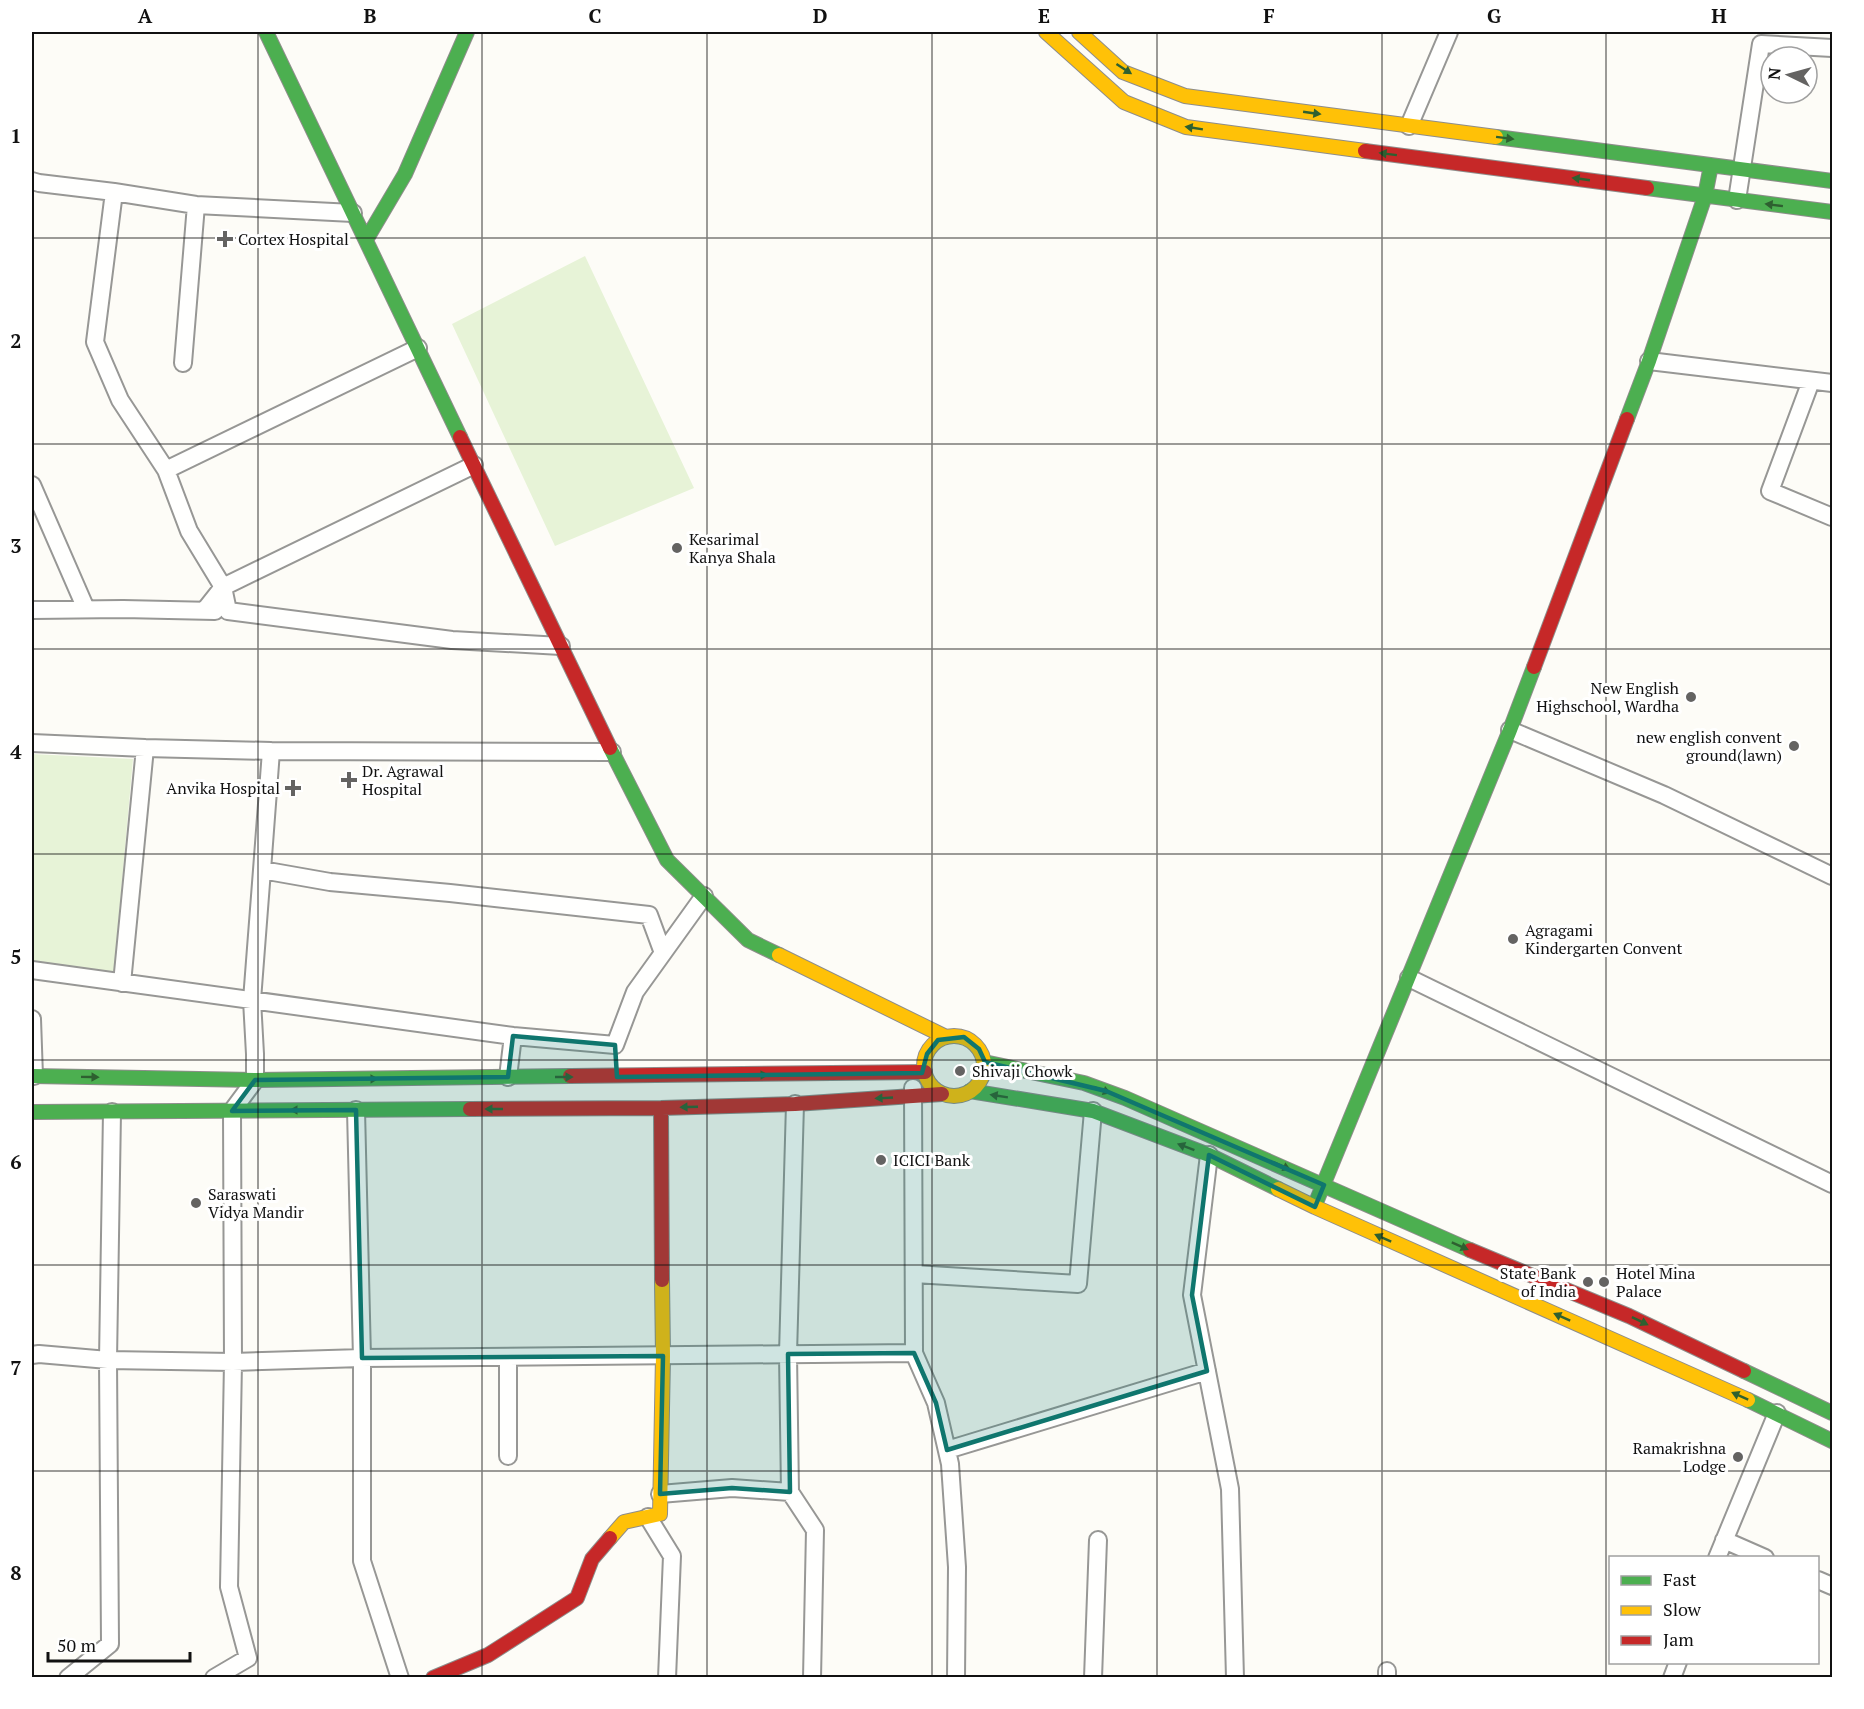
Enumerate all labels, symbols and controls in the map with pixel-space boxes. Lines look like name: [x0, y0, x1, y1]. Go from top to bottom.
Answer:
text: A: [138, 2, 153, 29]
text: B: [364, 2, 377, 29]
text: C: [588, 2, 602, 29]
text: D: [813, 2, 827, 29]
text: E: [1038, 2, 1050, 29]
text: F: [1263, 2, 1275, 29]
text: G: [1487, 2, 1501, 29]
text: H: [1711, 2, 1727, 29]
north arrow: [1759, 45, 1819, 105]
one-way arrow: [1115, 64, 1132, 75]
text: N: [1763, 67, 1786, 81]
one-way arrow: [1302, 108, 1321, 118]
text: 1: [10, 122, 22, 149]
one-way arrow: [1185, 124, 1204, 133]
one-way arrow: [1496, 134, 1515, 143]
one-way arrow: [1378, 149, 1397, 158]
one-way arrow: [1571, 175, 1590, 184]
one-way arrow: [1765, 200, 1784, 209]
place label: Cortex Hospital: [238, 228, 349, 250]
marker: Cortex Hospital: [216, 230, 234, 248]
text: 2: [10, 327, 22, 354]
place label: Kesarimal Kanya Shala: [689, 528, 776, 568]
text: 3: [10, 532, 22, 559]
marker: Kesarimal Kanya Shala: [670, 541, 684, 555]
place label: New English Highschool, Wardha: [1536, 677, 1680, 717]
marker: New English Highschool, Wardha: [1684, 690, 1698, 704]
place label: new english convent ground(lawn): [1636, 726, 1782, 766]
text: 4: [10, 738, 22, 765]
marker: new english convent ground(lawn): [1787, 739, 1801, 753]
place label: Dr. Agrawal Hospital: [362, 760, 444, 800]
marker: Dr. Agrawal Hospital: [340, 771, 358, 789]
place label: Anvika Hospital: [166, 777, 280, 799]
marker: Anvika Hospital: [284, 779, 302, 797]
place label: Agragami Kindergarten Convent: [1525, 919, 1682, 959]
marker: Agragami Kindergarten Convent: [1506, 932, 1520, 946]
text: 5: [10, 943, 22, 970]
place label: Shivaji Chowk: [972, 1060, 1073, 1082]
marker: Shivaji Chowk: [953, 1064, 967, 1078]
one-way arrow: [749, 1070, 768, 1080]
one-way arrow: [80, 1072, 99, 1082]
one-way arrow: [554, 1072, 573, 1082]
one-way arrow: [359, 1074, 378, 1084]
one-way arrow: [1093, 1085, 1111, 1095]
one-way arrow: [989, 1091, 1008, 1100]
one-way arrow: [874, 1094, 893, 1103]
one-way arrow: [680, 1102, 699, 1112]
one-way arrow: [485, 1104, 504, 1114]
one-way arrow: [290, 1105, 309, 1115]
one-way arrow: [1177, 1141, 1195, 1151]
text: 6: [10, 1148, 22, 1175]
place label: ICICI Bank: [893, 1149, 971, 1171]
marker: ICICI Bank: [874, 1153, 888, 1167]
one-way arrow: [1273, 1161, 1291, 1171]
place label: Saraswati Vidya Mandir: [208, 1183, 305, 1223]
marker: Saraswati Vidya Mandir: [189, 1196, 203, 1210]
one-way arrow: [1374, 1233, 1392, 1243]
one-way arrow: [1451, 1241, 1468, 1250]
place label: State Bank of India: [1500, 1262, 1577, 1302]
place label: Hotel Mina Palace: [1616, 1262, 1695, 1302]
marker: State Bank of India: [1581, 1275, 1595, 1289]
marker: Hotel Mina Palace: [1597, 1275, 1611, 1289]
one-way arrow: [1552, 1312, 1570, 1322]
one-way arrow: [1631, 1316, 1648, 1325]
text: 7: [10, 1354, 22, 1381]
one-way arrow: [1731, 1392, 1748, 1401]
place label: Ramakrishna Lodge: [1633, 1437, 1726, 1477]
marker: Ramakrishna Lodge: [1731, 1450, 1745, 1464]
legend: [1609, 1556, 1819, 1664]
text: 8: [10, 1559, 22, 1586]
text: Fast: [1663, 1567, 1697, 1591]
text: Slow: [1663, 1597, 1702, 1621]
scale bar: [48, 1625, 190, 1663]
text: Jam: [1663, 1627, 1694, 1651]
text: 50 m: [57, 1633, 97, 1657]

